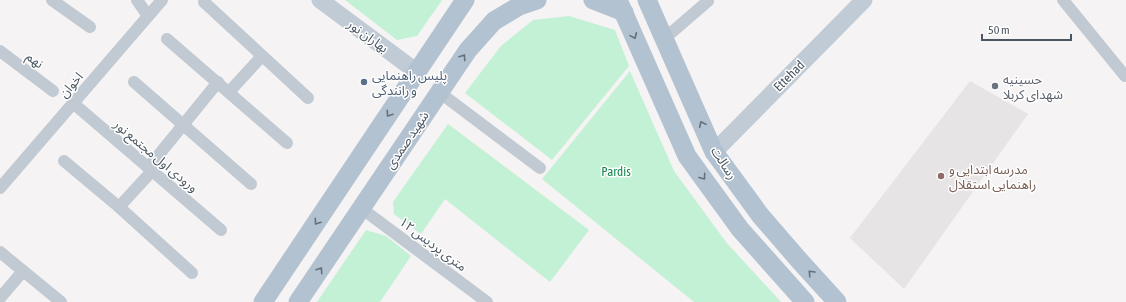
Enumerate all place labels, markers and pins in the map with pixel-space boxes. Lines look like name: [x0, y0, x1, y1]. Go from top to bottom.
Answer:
place label: پلیس راهنمایی و رانندگی: [372, 68, 447, 99]
place label: حسینیه شهدای کربلا: [1003, 72, 1063, 103]
marker: پلیس راهنمایی و رانندگی: [359, 77, 369, 87]
marker: حسینیه شهدای کربلا: [990, 81, 1000, 91]
place label: مدرسه ابتدایی و راهنمایی استقلال: [949, 162, 1036, 193]
marker: مدرسه ابتدایی و راهنمایی استقلال: [936, 171, 946, 181]

